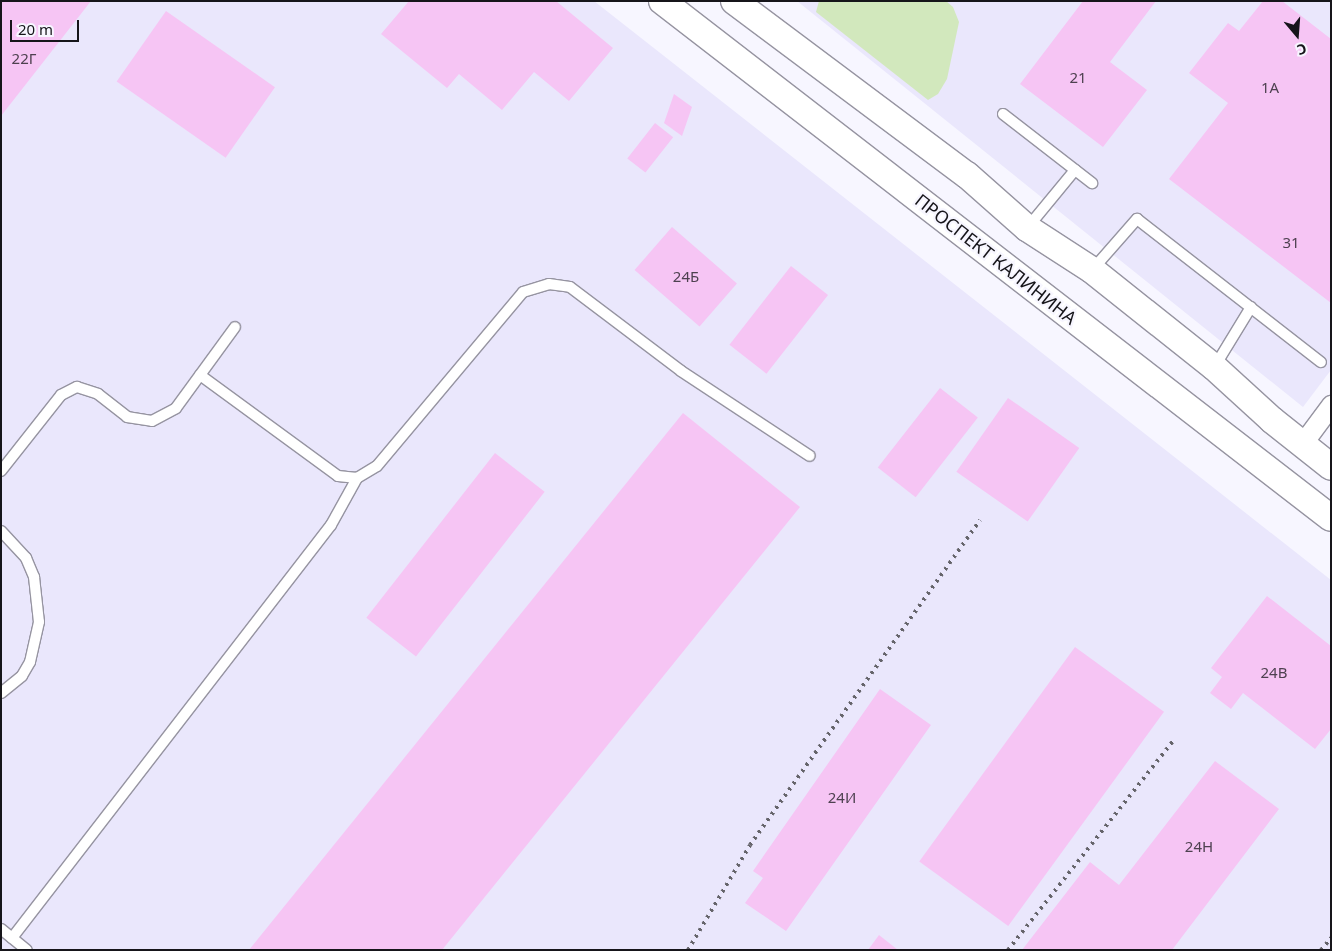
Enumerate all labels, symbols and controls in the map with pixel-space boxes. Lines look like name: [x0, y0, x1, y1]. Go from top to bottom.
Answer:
scale bar: [12, 10, 81, 42]
north arrow: [1272, 10, 1322, 60]
text: 20 m: [18, 19, 53, 39]
text: С: [1295, 39, 1309, 60]
house number: 22Г: [12, 50, 36, 68]
house number: 21: [1069, 69, 1087, 87]
house number: 1А: [1261, 79, 1279, 97]
street label: ПРОСПЕКТ КАЛИНИНА: [911, 189, 1081, 329]
house number: 31: [1282, 234, 1300, 252]
house number: 24Б: [673, 268, 699, 286]
house number: 24В: [1261, 664, 1287, 682]
house number: 24И: [828, 789, 856, 807]
house number: 24Н: [1185, 838, 1213, 856]

